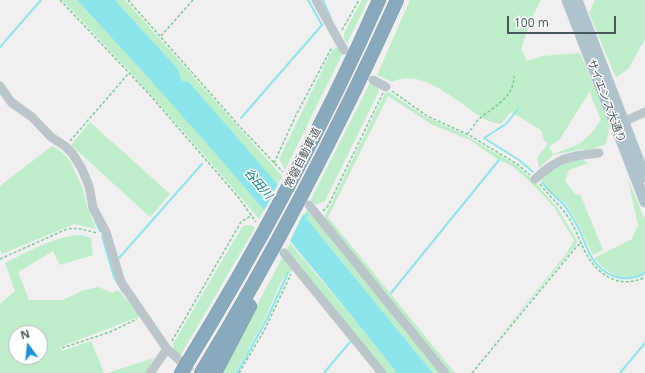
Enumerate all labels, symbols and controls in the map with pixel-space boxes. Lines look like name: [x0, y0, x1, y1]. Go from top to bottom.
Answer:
scale bar: [509, 8, 618, 34]
text: 100 m: [514, 14, 549, 31]
street label: サイエンス大通り: [584, 58, 628, 144]
street label: 常磐自動車道: [282, 126, 324, 190]
water label: 谷田川: [241, 166, 275, 202]
north arrow: [8, 325, 48, 365]
text: N: [19, 325, 31, 342]

